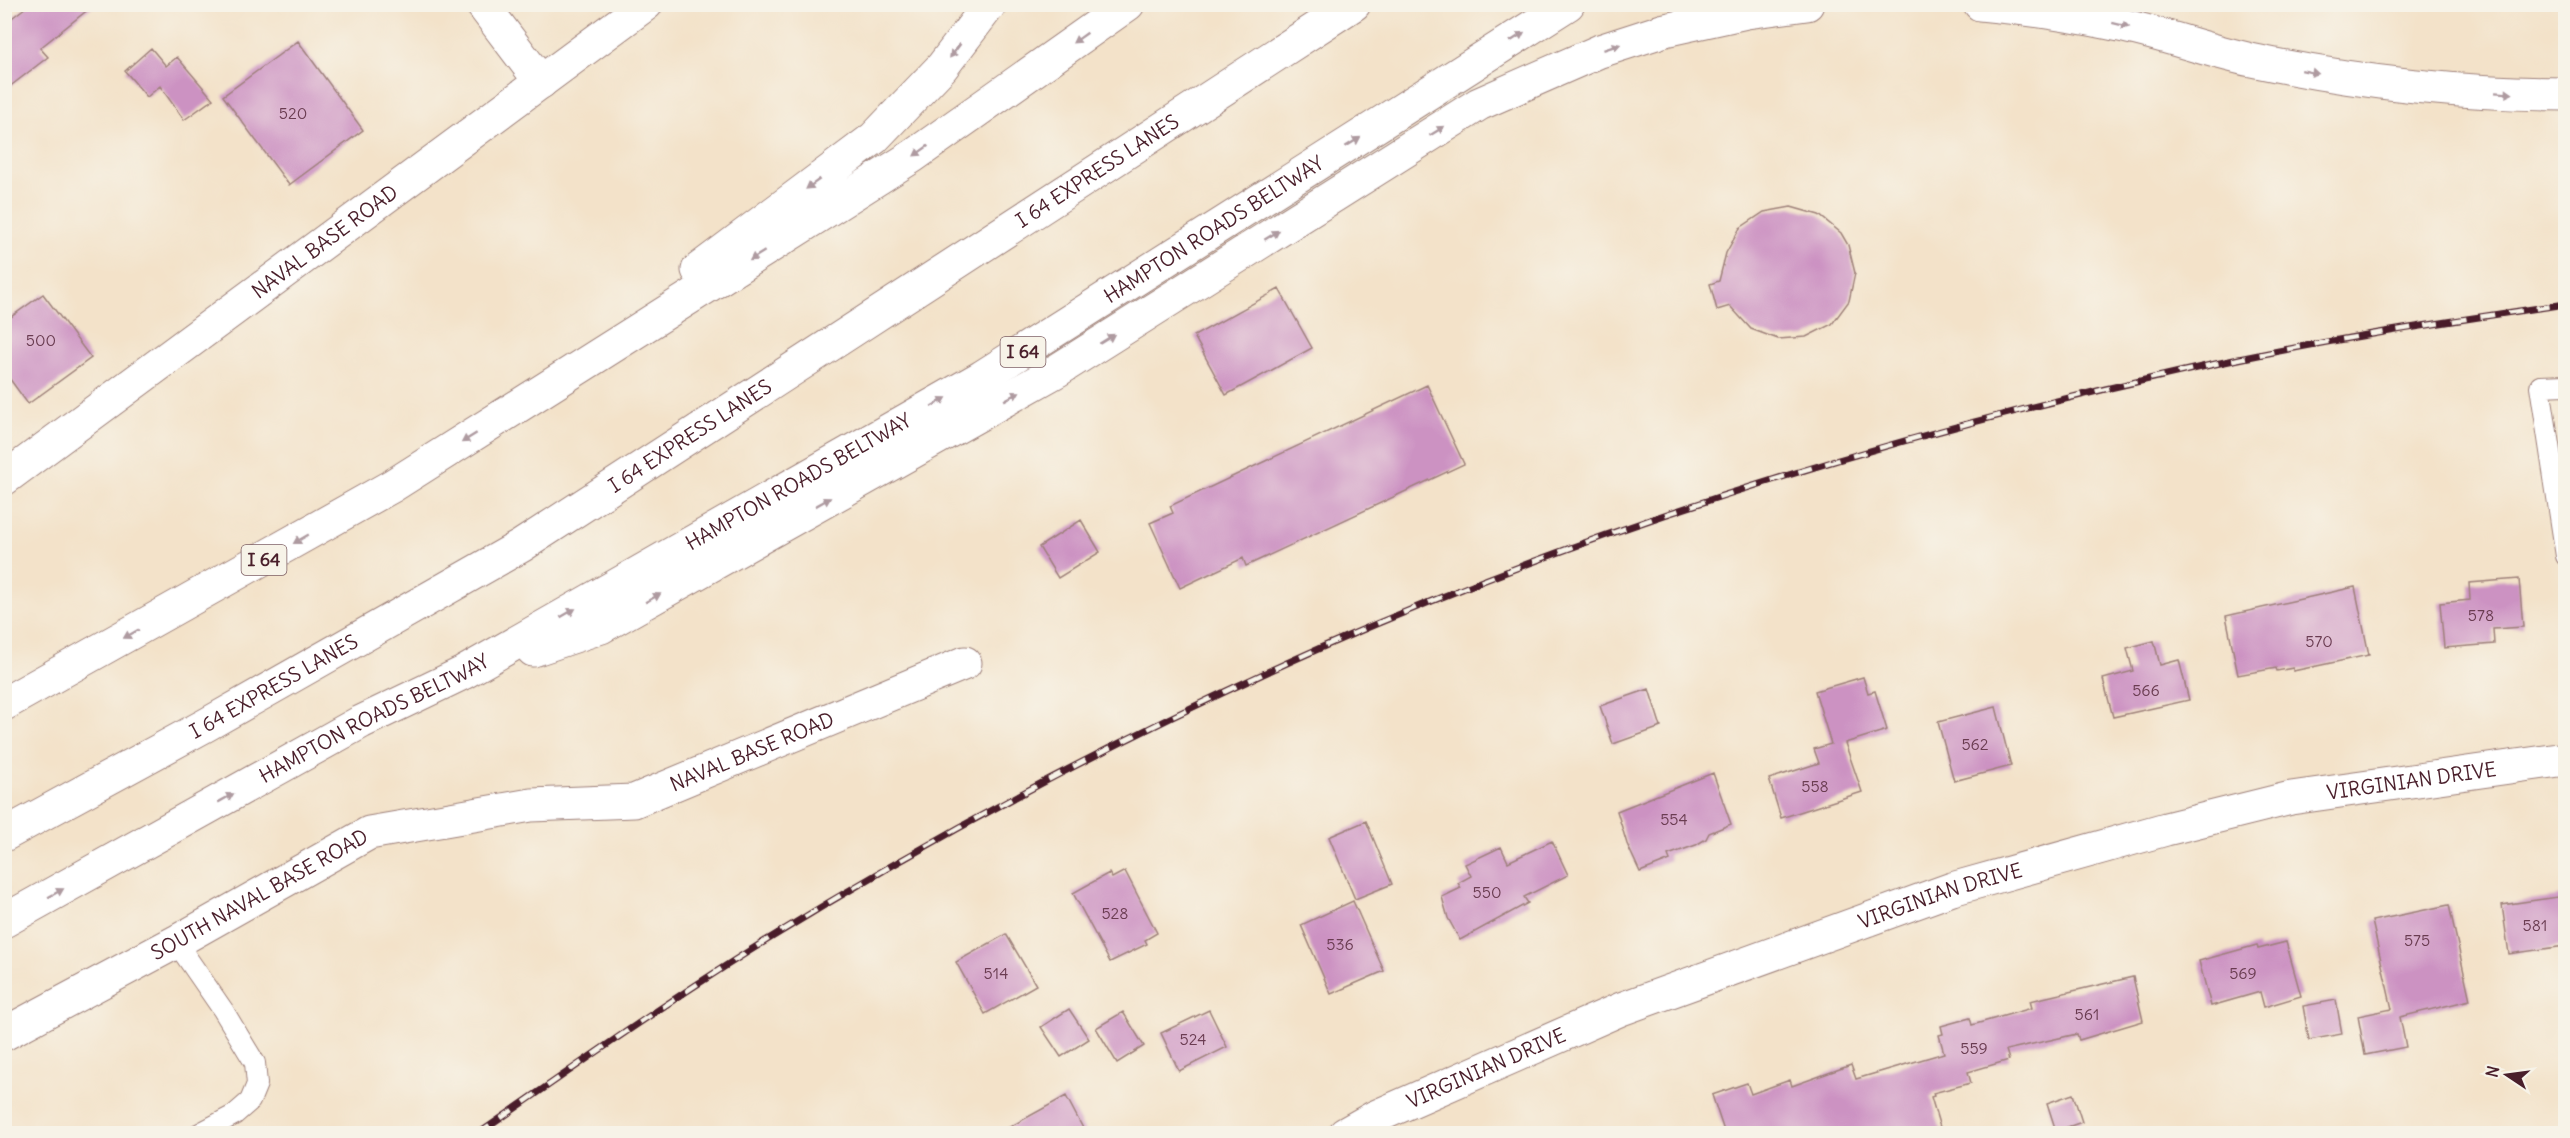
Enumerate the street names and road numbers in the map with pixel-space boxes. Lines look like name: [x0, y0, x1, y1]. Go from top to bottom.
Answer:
street label: I 64 EXPRESS LANES: [1011, 108, 1183, 233]
street label: HAMPTON ROADS BELTWAY: [1099, 150, 1328, 308]
street label: NAVAL BASE ROAD: [247, 179, 402, 303]
road number: I 64: [1000, 337, 1046, 367]
street label: I 64 EXPRESS LANES: [604, 373, 776, 498]
street label: HAMPTON ROADS BELTWAY: [681, 407, 915, 555]
road number: I 64: [242, 545, 286, 575]
street label: I 64 EXPRESS LANES: [185, 628, 362, 744]
street label: HAMPTON ROADS BELTWAY: [255, 648, 493, 788]
street label: NAVAL BASE ROAD: [666, 706, 837, 797]
street label: VIRGINIAN DRIVE: [2325, 756, 2498, 805]
street label: SOUTH NAVAL BASE ROAD: [146, 823, 372, 965]
street label: VIRGINIAN DRIVE: [1855, 857, 2025, 934]
street label: VIRGINIAN DRIVE: [1403, 1022, 1569, 1114]

